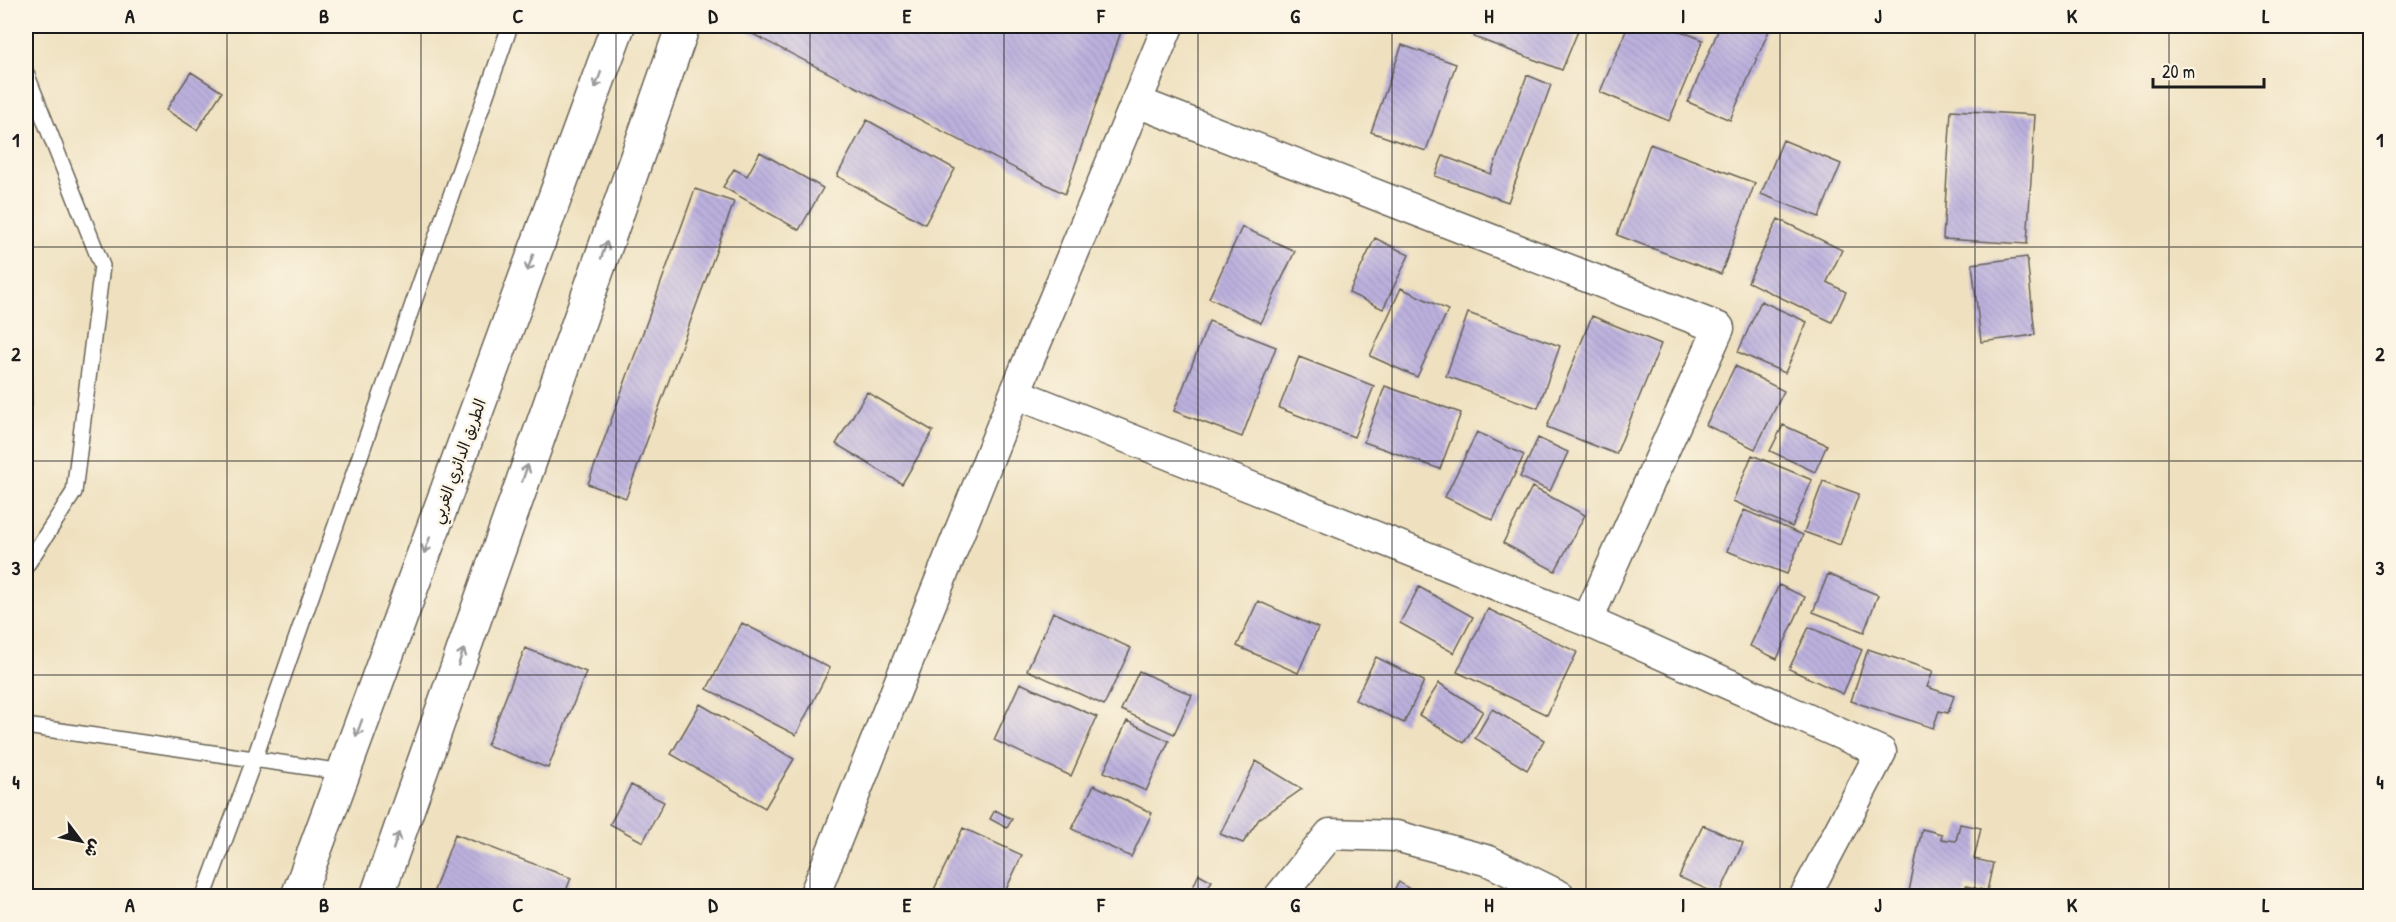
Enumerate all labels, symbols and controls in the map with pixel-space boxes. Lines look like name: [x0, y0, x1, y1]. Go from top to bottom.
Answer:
text: A: [125, 2, 135, 29]
text: B: [319, 2, 329, 29]
text: C: [513, 2, 524, 29]
text: D: [708, 2, 718, 29]
text: E: [903, 2, 912, 29]
text: F: [1096, 2, 1106, 29]
text: G: [1290, 2, 1300, 29]
text: H: [1484, 2, 1494, 29]
text: I: [1681, 2, 1685, 29]
text: J: [1874, 2, 1882, 29]
text: K: [2067, 2, 2078, 29]
text: L: [2262, 2, 2270, 29]
scale bar: [2153, 51, 2264, 89]
text: 20 m: [2162, 59, 2195, 84]
one-way arrow: [592, 71, 603, 89]
text: 1: [12, 126, 20, 153]
text: 1: [2376, 126, 2384, 153]
one-way arrow: [599, 241, 610, 260]
one-way arrow: [524, 253, 535, 272]
text: 2: [11, 340, 21, 367]
text: 2: [2375, 340, 2385, 367]
street label: الطريق الدائري الغربي: [425, 396, 495, 528]
one-way arrow: [521, 465, 532, 483]
one-way arrow: [420, 535, 431, 554]
text: 3: [12, 554, 21, 581]
text: 3: [2376, 554, 2385, 581]
one-way arrow: [456, 648, 467, 667]
one-way arrow: [353, 718, 364, 737]
text: 4: [12, 768, 20, 795]
text: 4: [2376, 768, 2384, 795]
north arrow: [51, 811, 111, 871]
one-way arrow: [391, 832, 402, 851]
text: ش: [80, 836, 108, 862]
text: A: [125, 891, 135, 918]
text: B: [319, 891, 329, 918]
text: C: [513, 891, 524, 918]
text: D: [708, 891, 718, 918]
text: E: [903, 891, 912, 918]
text: F: [1096, 891, 1106, 918]
text: G: [1290, 891, 1300, 918]
text: H: [1484, 891, 1494, 918]
text: I: [1681, 891, 1685, 918]
text: J: [1874, 891, 1882, 918]
text: K: [2067, 891, 2078, 918]
text: L: [2262, 891, 2270, 918]

